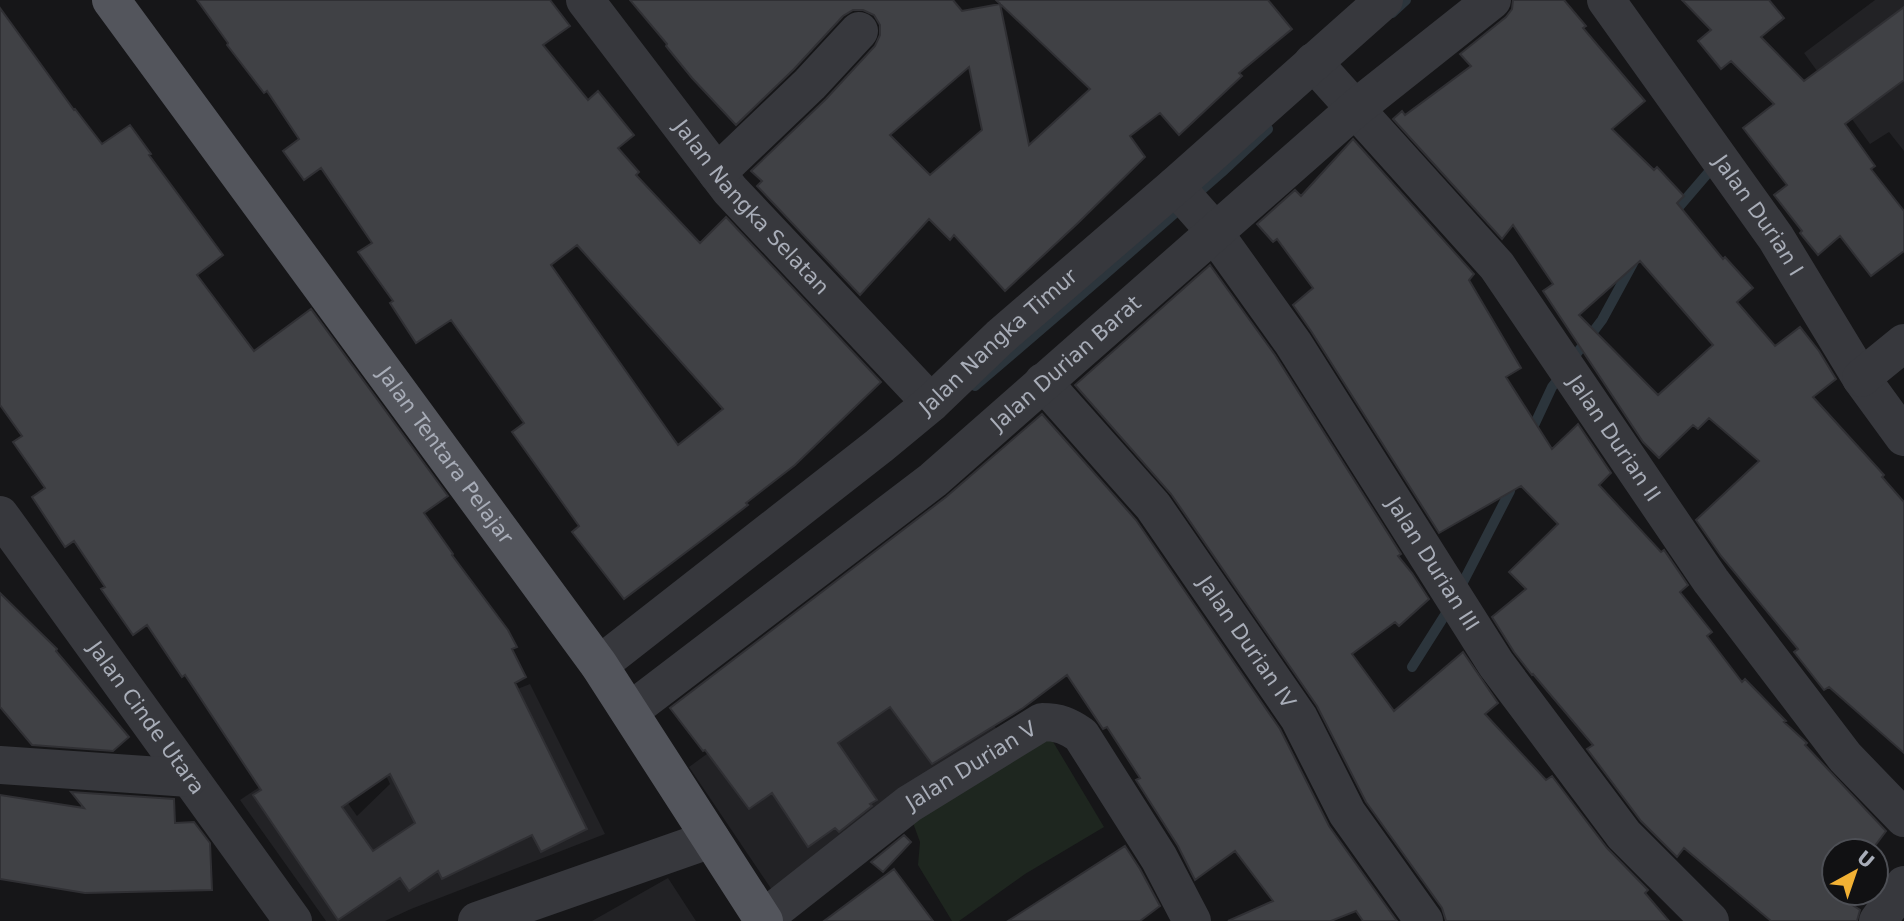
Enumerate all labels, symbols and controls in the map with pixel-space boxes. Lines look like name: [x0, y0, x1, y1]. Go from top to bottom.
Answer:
street label: Jalan Nangka Selatan: [668, 114, 834, 299]
street label: Jalan Durian I: [1708, 149, 1808, 280]
street label: Jalan Nangka Timur: [913, 264, 1082, 421]
street label: Jalan Durian Barat: [985, 291, 1146, 437]
street label: Jalan Tentara Pelajar: [371, 361, 518, 549]
street label: Jalan Durian II: [1562, 369, 1665, 506]
street label: Jalan Durian III: [1381, 491, 1484, 635]
street label: Jalan Durian IV: [1192, 570, 1301, 713]
street label: Jalan Cinde Utara: [82, 635, 209, 799]
street label: Jalan Durian V: [900, 716, 1042, 816]
north arrow: [1820, 837, 1890, 907]
text: U: [1853, 846, 1879, 872]

